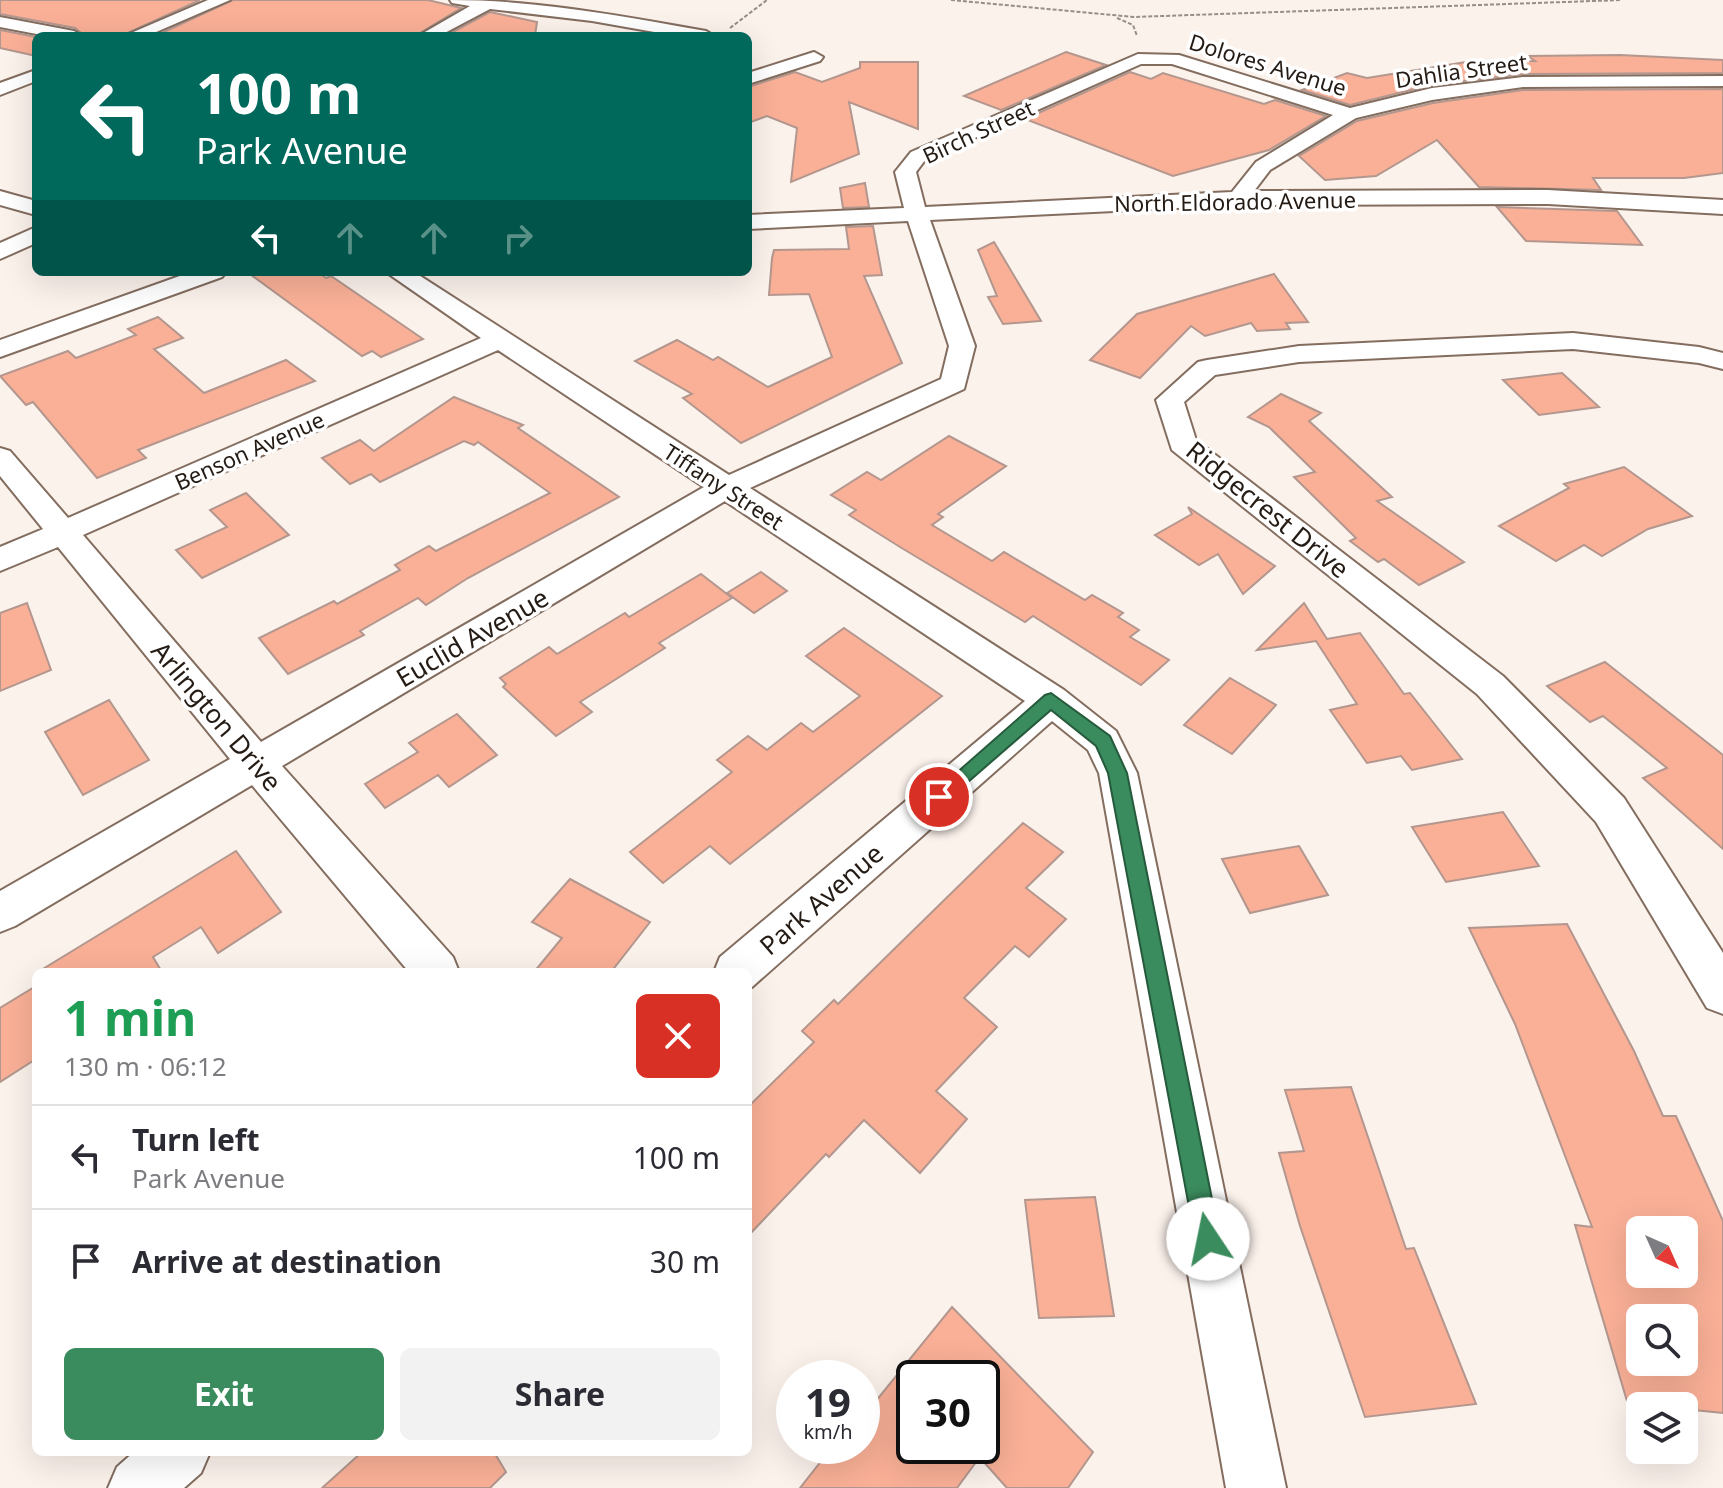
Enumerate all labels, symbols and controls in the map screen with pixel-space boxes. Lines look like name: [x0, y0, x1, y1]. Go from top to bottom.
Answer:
street label: Dolores Avenue: [1186, 26, 1350, 102]
street label: Dahlia Street: [1393, 46, 1529, 94]
text: 100 m: [196, 54, 361, 130]
icon: left: [64, 64, 168, 168]
street label: Birch Street: [917, 92, 1039, 170]
text: Park Avenue: [196, 126, 408, 175]
street label: North Eldorado Avenue: [1114, 184, 1356, 218]
icon: left: [244, 216, 288, 260]
icon: ahead: [328, 216, 372, 260]
icon: ahead: [412, 216, 456, 260]
icon: right: [496, 216, 540, 260]
street label: Benson Avenue: [169, 404, 329, 496]
street label: Ridgecrest Drive: [1179, 432, 1357, 586]
street label: Tiffany Street: [658, 436, 790, 536]
street label: Euclid Avenue: [389, 579, 555, 695]
street label: Arlington Drive: [144, 634, 290, 798]
pin: [905, 763, 973, 831]
icon: arrive: [917, 775, 961, 819]
street label: Park Avenue: [751, 835, 891, 963]
text: 1 min: [64, 985, 196, 1050]
button: close: [636, 994, 720, 1078]
text: 130 m · 06:12: [64, 1048, 227, 1084]
text: Turn left: [132, 1119, 260, 1160]
icon: left: [64, 1135, 108, 1179]
text: 100 m: [633, 1137, 720, 1178]
text: Park Avenue: [132, 1160, 285, 1196]
position arrow: [1166, 1197, 1250, 1281]
north arrow: [1626, 1216, 1698, 1288]
map controls: [1626, 1216, 1698, 1464]
icon: arrive: [64, 1239, 108, 1283]
text: Arrive at destination: [132, 1241, 442, 1282]
text: 30 m: [650, 1241, 720, 1282]
button: search: [1626, 1304, 1698, 1376]
button: Exit: [64, 1348, 384, 1440]
button: Share: [400, 1348, 720, 1440]
speed limit sign: 30: [896, 1360, 1000, 1464]
text: 19: [805, 1374, 851, 1429]
button: layers: [1626, 1392, 1698, 1464]
text: km/h: [803, 1418, 853, 1445]

